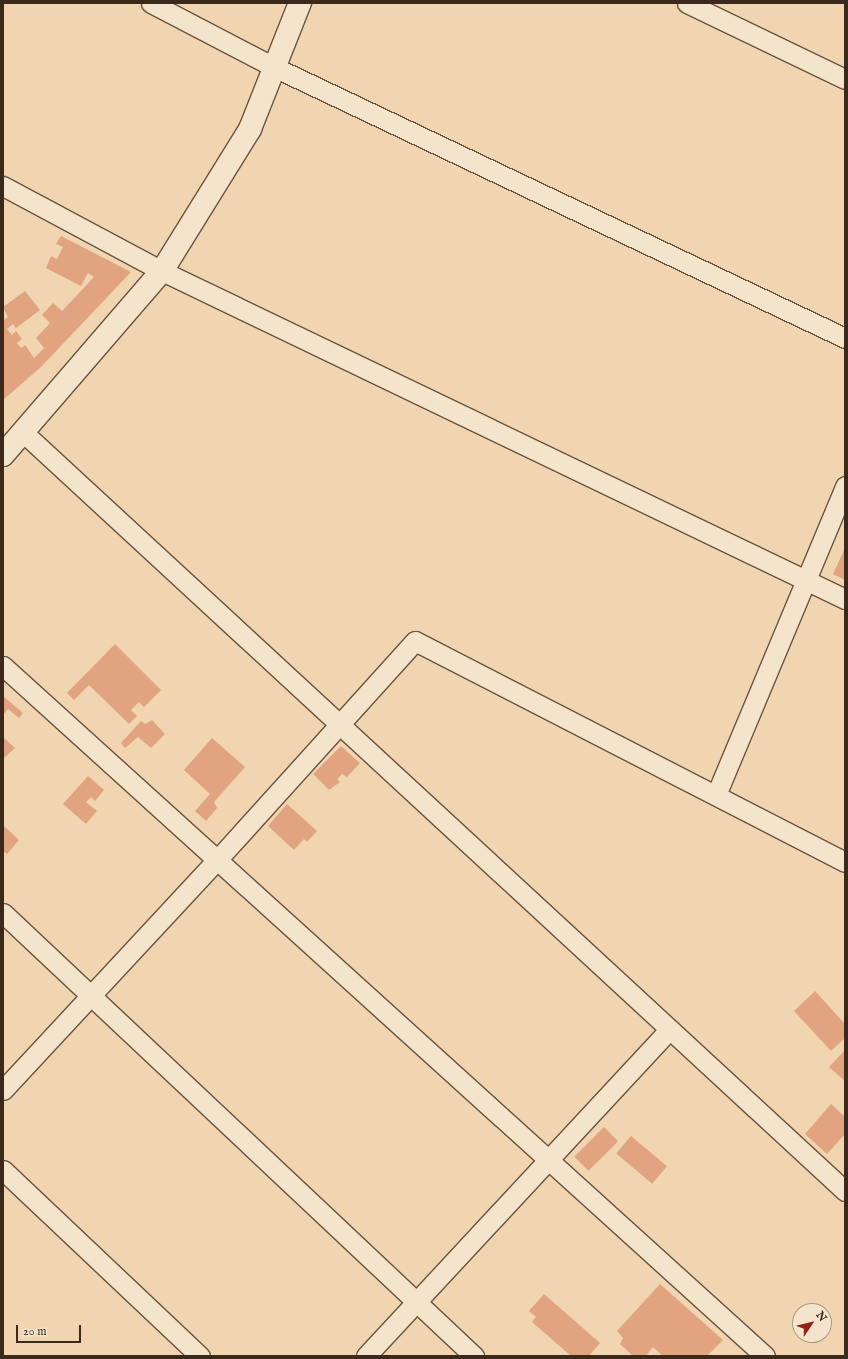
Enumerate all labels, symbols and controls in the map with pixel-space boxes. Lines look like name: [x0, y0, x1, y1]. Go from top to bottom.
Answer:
north arrow: [792, 1303, 832, 1343]
text: N: [813, 1309, 829, 1325]
scale bar: [18, 1317, 83, 1343]
text: 20 m: [23, 1324, 46, 1339]

